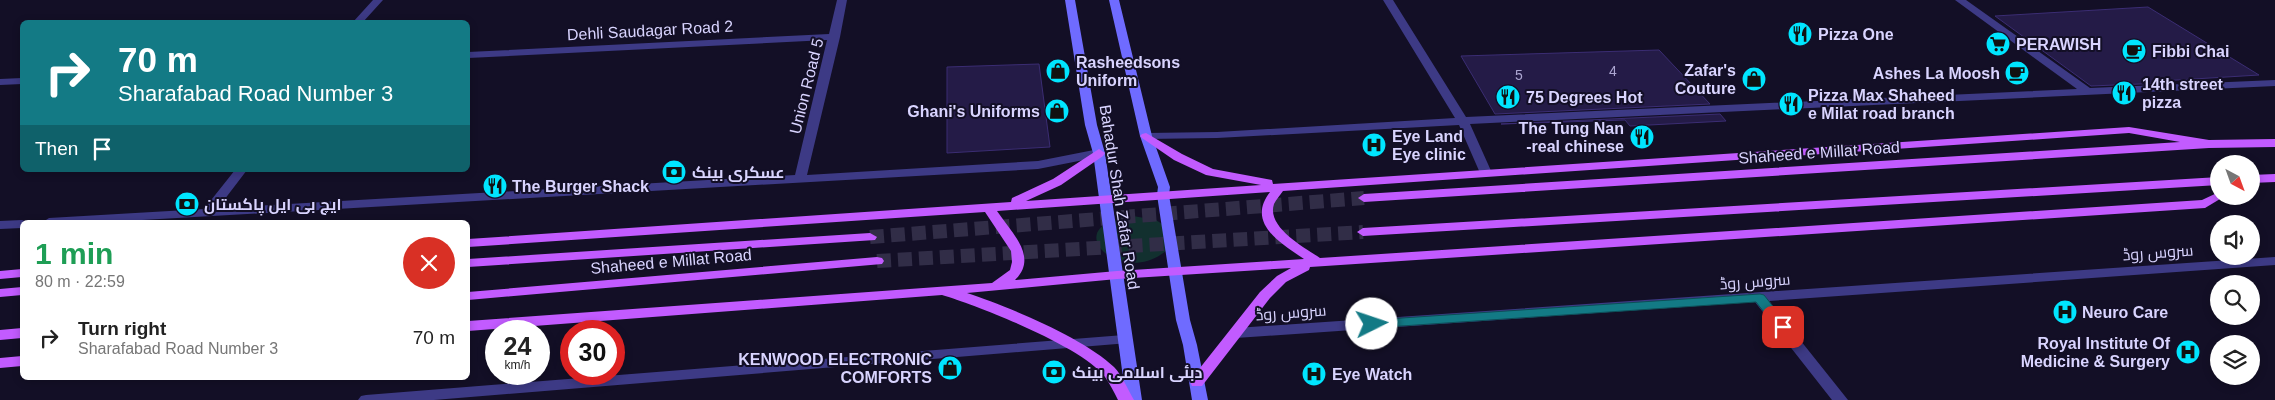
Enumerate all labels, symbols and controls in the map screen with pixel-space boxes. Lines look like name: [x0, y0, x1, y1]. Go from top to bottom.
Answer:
street label: Dehli Saudagar Road 2: [567, 18, 734, 43]
restaurant icon: Pizza One: [1787, 21, 1813, 47]
place label: Pizza One: [1818, 26, 1894, 43]
supermarket icon: PERAWISH: [1985, 31, 2011, 57]
street label: Union Road 5: [786, 36, 827, 136]
place label: PERAWISH: [2016, 36, 2101, 53]
cafe icon: Fibbi Chai: [2121, 38, 2147, 64]
icon: right: [35, 40, 100, 105]
text: 70 m: [118, 40, 198, 79]
place label: Fibbi Chai: [2152, 43, 2229, 60]
place label: Rasheedsons Uniform: [1076, 54, 1180, 89]
shop icon: Rasheedsons Uniform: [1045, 58, 1071, 84]
cafe icon: Ashes La Moosh: [2004, 60, 2030, 86]
place label: Zafar's Couture: [1675, 62, 1736, 97]
house number: 4: [1609, 63, 1617, 79]
place label: Ashes La Moosh: [1873, 65, 2000, 82]
shop icon: Zafar's Couture: [1741, 66, 1767, 92]
house number: 5: [1515, 67, 1523, 83]
place label: 14th street pizza: [2142, 76, 2224, 111]
restaurant icon: 14th street pizza: [2111, 80, 2137, 106]
text: Sharafabad Road Number 3: [118, 81, 393, 106]
restaurant icon: 75 Degrees Hot: [1495, 84, 1521, 110]
place label: Pizza Max Shaheed e Milat road branch: [1808, 87, 1955, 122]
place label: 75 Degrees Hot: [1526, 89, 1643, 106]
restaurant icon: Pizza Max Shaheed e Milat road branch: [1778, 91, 1804, 117]
shop icon: Ghani's Uniforms: [1044, 98, 1070, 124]
place label: Ghani's Uniforms: [907, 103, 1040, 120]
street label: Bahadur Shah Zafar Road: [1097, 103, 1143, 291]
place label: The Tung Nan -real chinese: [1519, 120, 1624, 155]
restaurant icon: The Tung Nan -real chinese: [1629, 124, 1655, 150]
place label: Eye Land Eye clinic: [1392, 128, 1466, 163]
hospital icon: Eye Land Eye clinic: [1361, 132, 1387, 158]
icon: arrive: [88, 135, 116, 163]
text: Then: [35, 138, 78, 159]
street label: Shaheed e Millat Road: [1738, 138, 1900, 167]
north arrow: [2210, 155, 2260, 205]
map controls: [2210, 155, 2260, 385]
bank icon: عسکری بینک: [661, 159, 687, 185]
place label: عسکری بینک: [692, 164, 785, 182]
restaurant icon: The Burger Shack: [482, 173, 508, 199]
place label: The Burger Shack: [512, 178, 649, 195]
bank icon: ایچ بی ایل پاکستان: [174, 191, 200, 217]
place label: ایچ بی ایل پاکستان: [204, 196, 341, 216]
button: sound: [2210, 215, 2260, 265]
text: 1 min: [35, 237, 113, 270]
button: close: [403, 237, 455, 289]
street label: سروس روڈ: [2122, 242, 2194, 265]
street label: Shaheed e Millat Road: [590, 246, 752, 277]
street label: سروس روڈ: [1719, 271, 1791, 294]
text: 80 m · 22:59: [35, 273, 125, 290]
button: search: [2210, 275, 2260, 325]
position arrow: [1345, 297, 1397, 349]
hospital icon: Neuro Care: [2052, 299, 2078, 325]
street label: سروس روڈ: [1255, 302, 1327, 325]
place label: Neuro Care: [2082, 304, 2168, 321]
pin: [1762, 306, 1804, 348]
icon: arrive: [1769, 313, 1797, 341]
text: Turn right: [78, 318, 166, 339]
speed limit sign: 30: [560, 320, 625, 385]
icon: right: [35, 324, 63, 352]
text: 70 m: [413, 327, 455, 348]
text: 24: [504, 332, 531, 360]
place label: Royal Institute Of Medicine & Surgery: [2021, 335, 2171, 370]
button: layers: [2210, 335, 2260, 385]
hospital icon: Royal Institute Of Medicine & Surgery: [2175, 339, 2201, 365]
text: Sharafabad Road Number 3: [78, 340, 278, 357]
place label: KENWOOD ELECTRONIC COMFORTS: [738, 351, 932, 386]
shop icon: KENWOOD ELECTRONIC COMFORTS: [937, 355, 963, 381]
text: km/h: [504, 358, 531, 372]
bank icon: دبئی اسلامی بینک: [1041, 359, 1067, 385]
hospital icon: Eye Watch: [1301, 361, 1327, 387]
place label: دبئی اسلامی بینک: [1072, 364, 1203, 382]
place label: Eye Watch: [1332, 366, 1412, 383]

